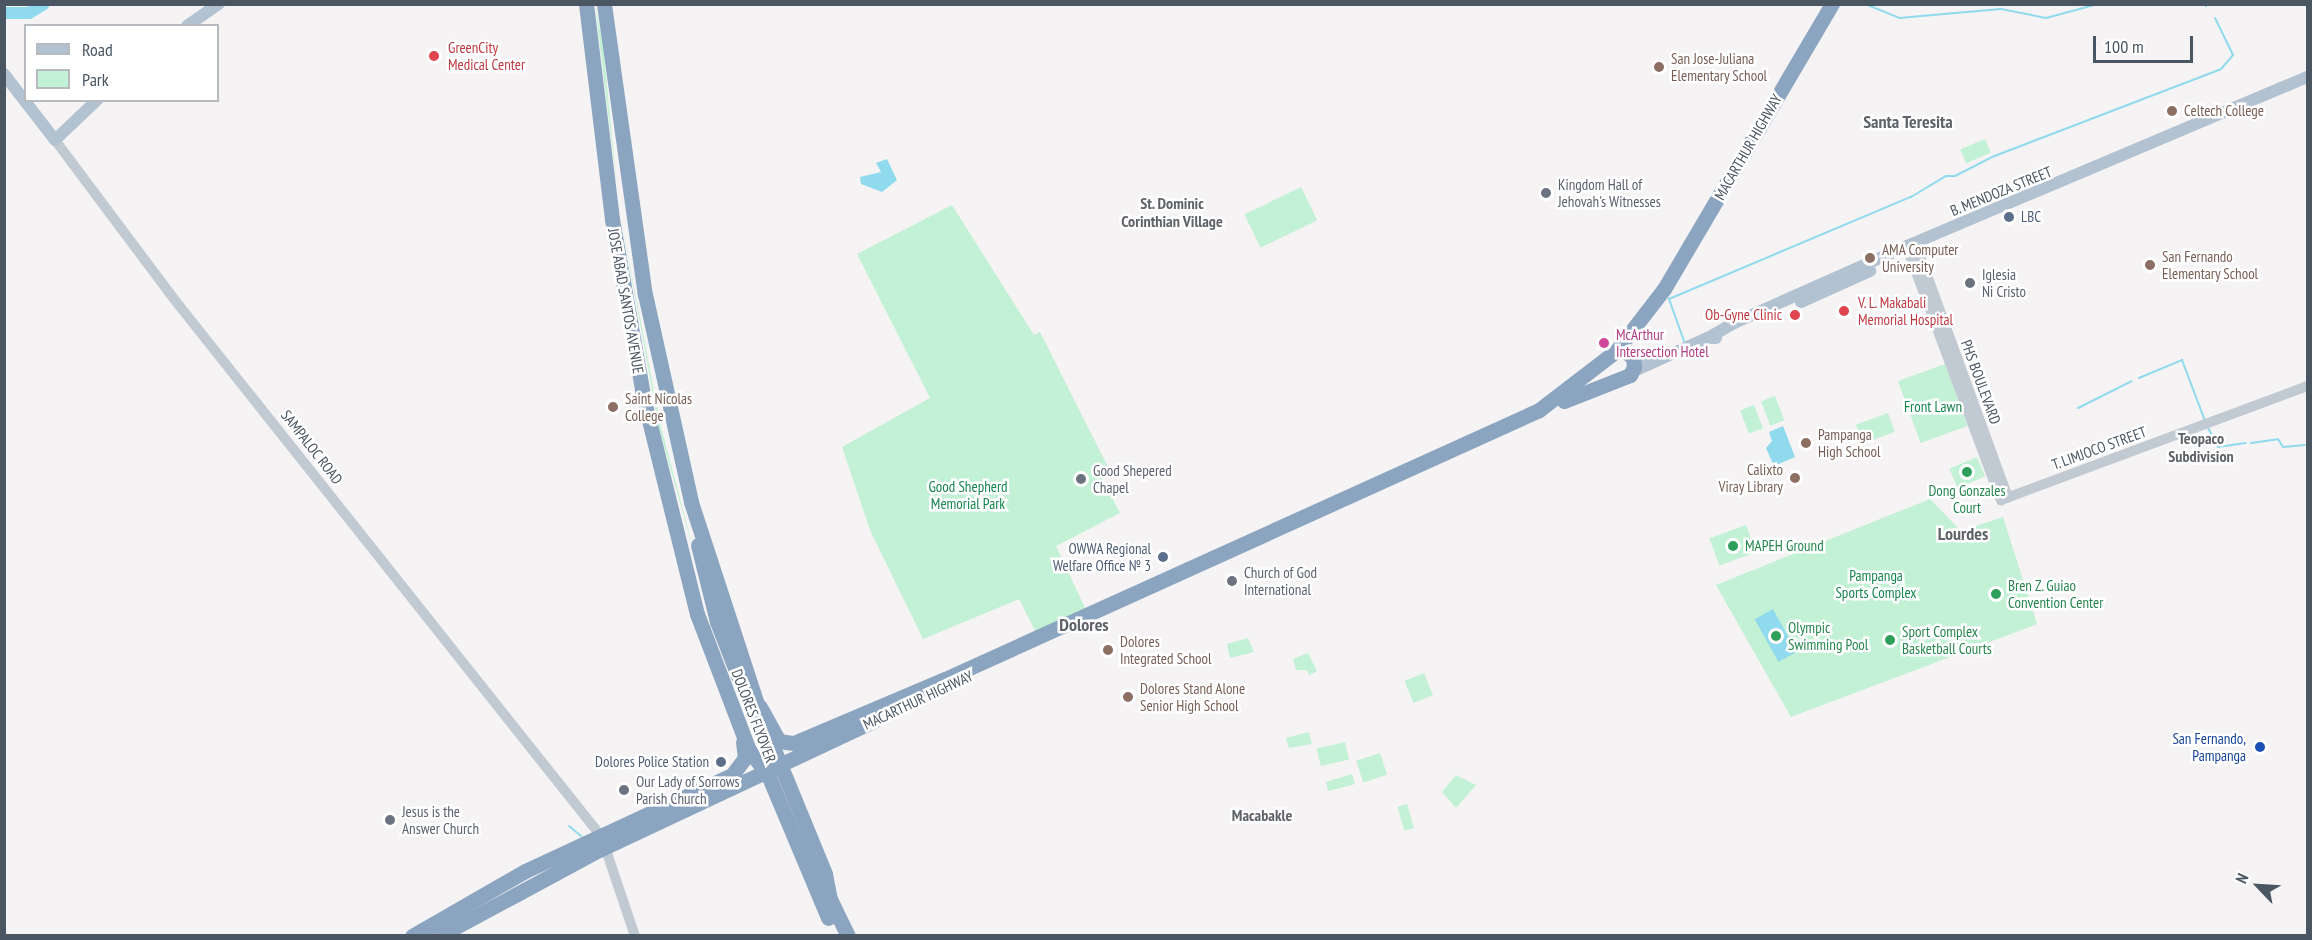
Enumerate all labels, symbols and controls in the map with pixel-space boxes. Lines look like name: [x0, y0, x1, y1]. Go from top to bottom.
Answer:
legend: [24, 24, 219, 102]
scale bar: [2096, 24, 2196, 62]
text: 100 m: [2104, 35, 2144, 58]
text: Road: [82, 38, 113, 61]
place label: GreenCity Medical Center: [448, 38, 525, 73]
marker: GreenCity Medical Center: [425, 47, 443, 65]
place label: San Jose-Juliana Elementary School: [1671, 49, 1768, 84]
marker: San Jose-Juliana Elementary School: [1652, 60, 1666, 74]
text: Park: [82, 68, 109, 91]
street label: MACARTHUR HIGHWAY: [1710, 91, 1786, 203]
place label: Celtech College: [2184, 102, 2264, 120]
marker: Celtech College: [2165, 104, 2179, 118]
district label: Santa Teresita: [1863, 111, 1953, 133]
street label: B. MENDOZA STREET: [1947, 162, 2055, 220]
place label: Kingdom Hall of Jehovah's Witnesses: [1558, 175, 1661, 210]
marker: Kingdom Hall of Jehovah's Witnesses: [1539, 186, 1553, 200]
district label: St. Dominic Corinthian Village: [1121, 193, 1223, 231]
place label: LBC: [2021, 208, 2041, 226]
marker: LBC: [2002, 210, 2016, 224]
street label: JOSE ABAD SANTOS AVENUE: [604, 227, 648, 375]
place label: AMA Computer University: [1882, 240, 1959, 275]
place label: San Fernando Elementary School: [2162, 247, 2259, 282]
marker: AMA Computer University: [1863, 251, 1877, 265]
marker: San Fernando Elementary School: [2143, 258, 2157, 272]
place label: Iglesia Ni Cristo: [1982, 265, 2026, 300]
marker: Iglesia Ni Cristo: [1963, 276, 1977, 290]
place label: V. L. Makabali Memorial Hospital: [1858, 293, 1953, 328]
marker: V. L. Makabali Memorial Hospital: [1835, 302, 1853, 320]
place label: Ob-Gyne Clinic: [1705, 306, 1782, 324]
marker: Ob-Gyne Clinic: [1786, 306, 1804, 324]
place label: McArthur Intersection Hotel: [1616, 325, 1709, 360]
marker: McArthur Intersection Hotel: [1597, 336, 1611, 350]
street label: PHS BOULEVARD: [1957, 337, 2005, 427]
place label: Saint Nicolas College: [625, 389, 692, 424]
park label: Front Lawn: [1904, 398, 1962, 416]
marker: Saint Nicolas College: [606, 400, 620, 414]
street label: SAMPALOC ROAD: [277, 406, 347, 488]
street label: T. LIMJOCO STREET: [2049, 422, 2149, 474]
place label: Pampanga High School: [1818, 425, 1880, 460]
district label: Teopaco Subdivision: [2168, 428, 2234, 466]
marker: Pampanga High School: [1799, 436, 1813, 450]
place label: Calixto Viray Library: [1718, 460, 1783, 495]
place label: Good Shepered Chapel: [1093, 461, 1172, 496]
marker: Dong Gonzales Court: [1960, 465, 1974, 479]
marker: Calixto Viray Library: [1788, 471, 1802, 485]
marker: Good Shepered Chapel: [1074, 472, 1088, 486]
park label: Good Shepherd Memorial Park: [928, 477, 1008, 512]
place label: Dong Gonzales Court: [1928, 481, 2006, 516]
district label: Lourdes: [1938, 523, 1988, 545]
place label: MAPEH Ground: [1745, 537, 1824, 555]
place label: OWWA Regional Welfare Office № 3: [1053, 539, 1151, 574]
marker: MAPEH Ground: [1726, 539, 1740, 553]
marker: OWWA Regional Welfare Office № 3: [1156, 550, 1170, 564]
place label: Church of God International: [1244, 563, 1317, 598]
park label: Pampanga Sports Complex: [1835, 566, 1917, 601]
marker: Church of God International: [1225, 574, 1239, 588]
place label: Bren Z. Guiao Convention Center: [2008, 576, 2103, 611]
marker: Bren Z. Guiao Convention Center: [1989, 587, 2003, 601]
district label: Dolores: [1059, 614, 1109, 636]
place label: Olympic Swimming Pool: [1788, 618, 1868, 653]
place label: Sport Complex Basketball Courts: [1902, 622, 1992, 657]
marker: Olympic Swimming Pool: [1769, 629, 1783, 643]
place label: Dolores Integrated School: [1120, 632, 1211, 667]
marker: Sport Complex Basketball Courts: [1883, 633, 1897, 647]
marker: Dolores Integrated School: [1101, 643, 1115, 657]
street label: DOLORES FLYOVER: [728, 667, 780, 765]
street label: MACARTHUR HIGHWAY: [860, 667, 976, 733]
place label: Dolores Stand Alone Senior High School: [1140, 679, 1246, 714]
marker: Dolores Stand Alone Senior High School: [1121, 690, 1135, 704]
place label: San Fernando, Pampanga: [2172, 729, 2246, 764]
marker: San Fernando, Pampanga: [2251, 738, 2269, 756]
place label: Dolores Police Station: [595, 753, 709, 771]
marker: Dolores Police Station: [714, 755, 728, 769]
place label: Our Lady of Sorrows Parish Church: [636, 772, 740, 807]
marker: Our Lady of Sorrows Parish Church: [617, 783, 631, 797]
place label: Jesus is the Answer Church: [402, 802, 479, 837]
district label: Macabakle: [1232, 805, 1292, 825]
marker: Jesus is the Answer Church: [383, 813, 397, 827]
north arrow: [2228, 856, 2288, 916]
text: N: [2231, 870, 2253, 887]

